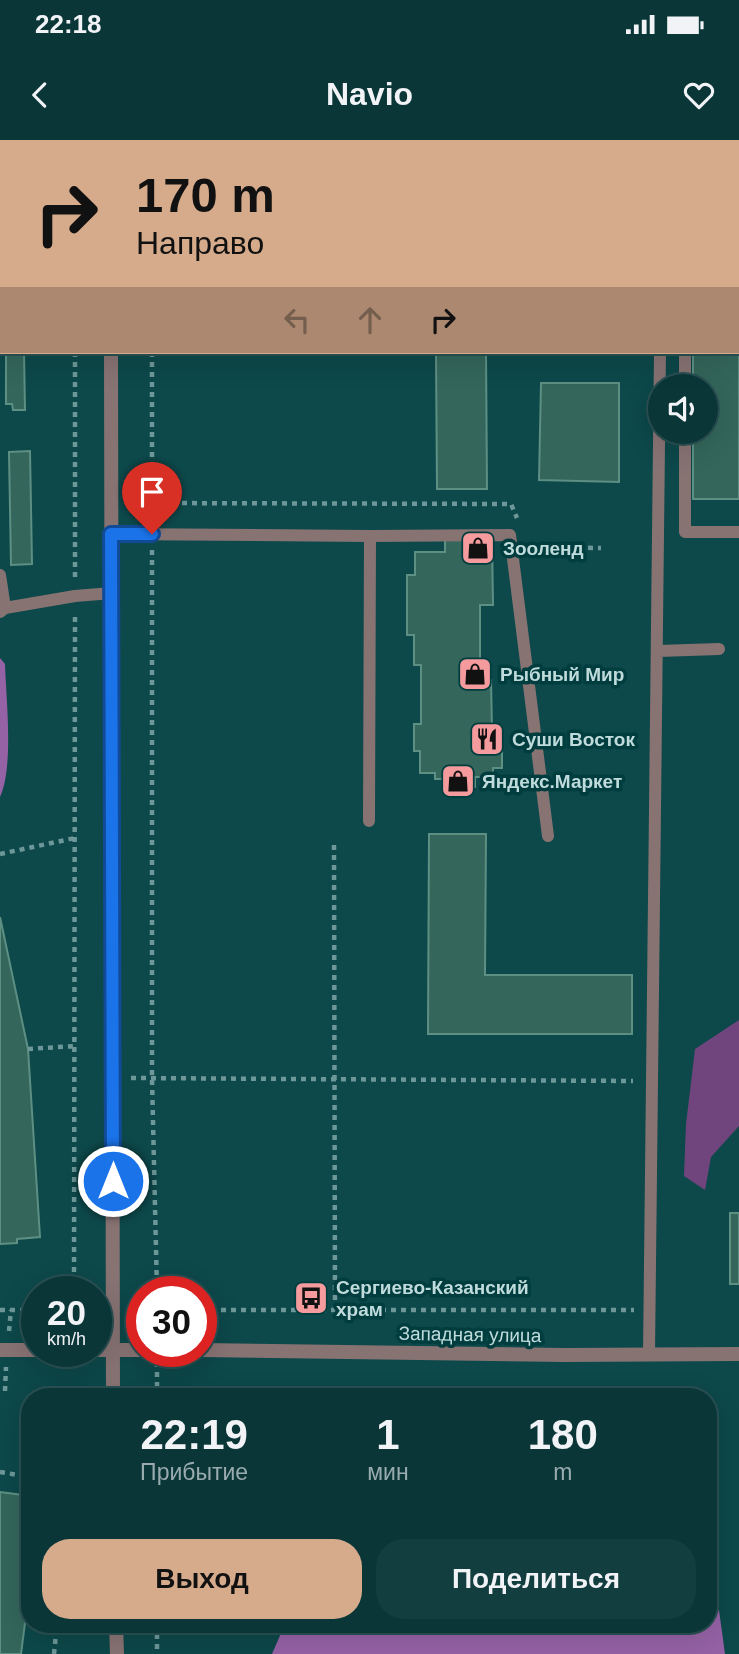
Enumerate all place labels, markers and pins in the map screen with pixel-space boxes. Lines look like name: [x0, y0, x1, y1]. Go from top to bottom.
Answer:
pin: [122, 462, 182, 534]
shop icon: Зооленд: [459, 529, 497, 567]
place label: Зооленд: [503, 538, 584, 559]
shop icon: Рыбный Мир: [456, 655, 494, 693]
place label: Рыбный Мир: [500, 664, 624, 685]
restaurant icon: Суши Восток: [468, 720, 506, 758]
place label: Суши Восток: [512, 729, 635, 750]
shop icon: Яндекс.Маркет: [439, 762, 477, 800]
place label: Яндекс.Маркет: [482, 771, 622, 792]
place label: Сергиево-Казанский храм: [336, 1277, 529, 1320]
bus stop icon: Сергиево-Казанский храм: [292, 1279, 330, 1317]

